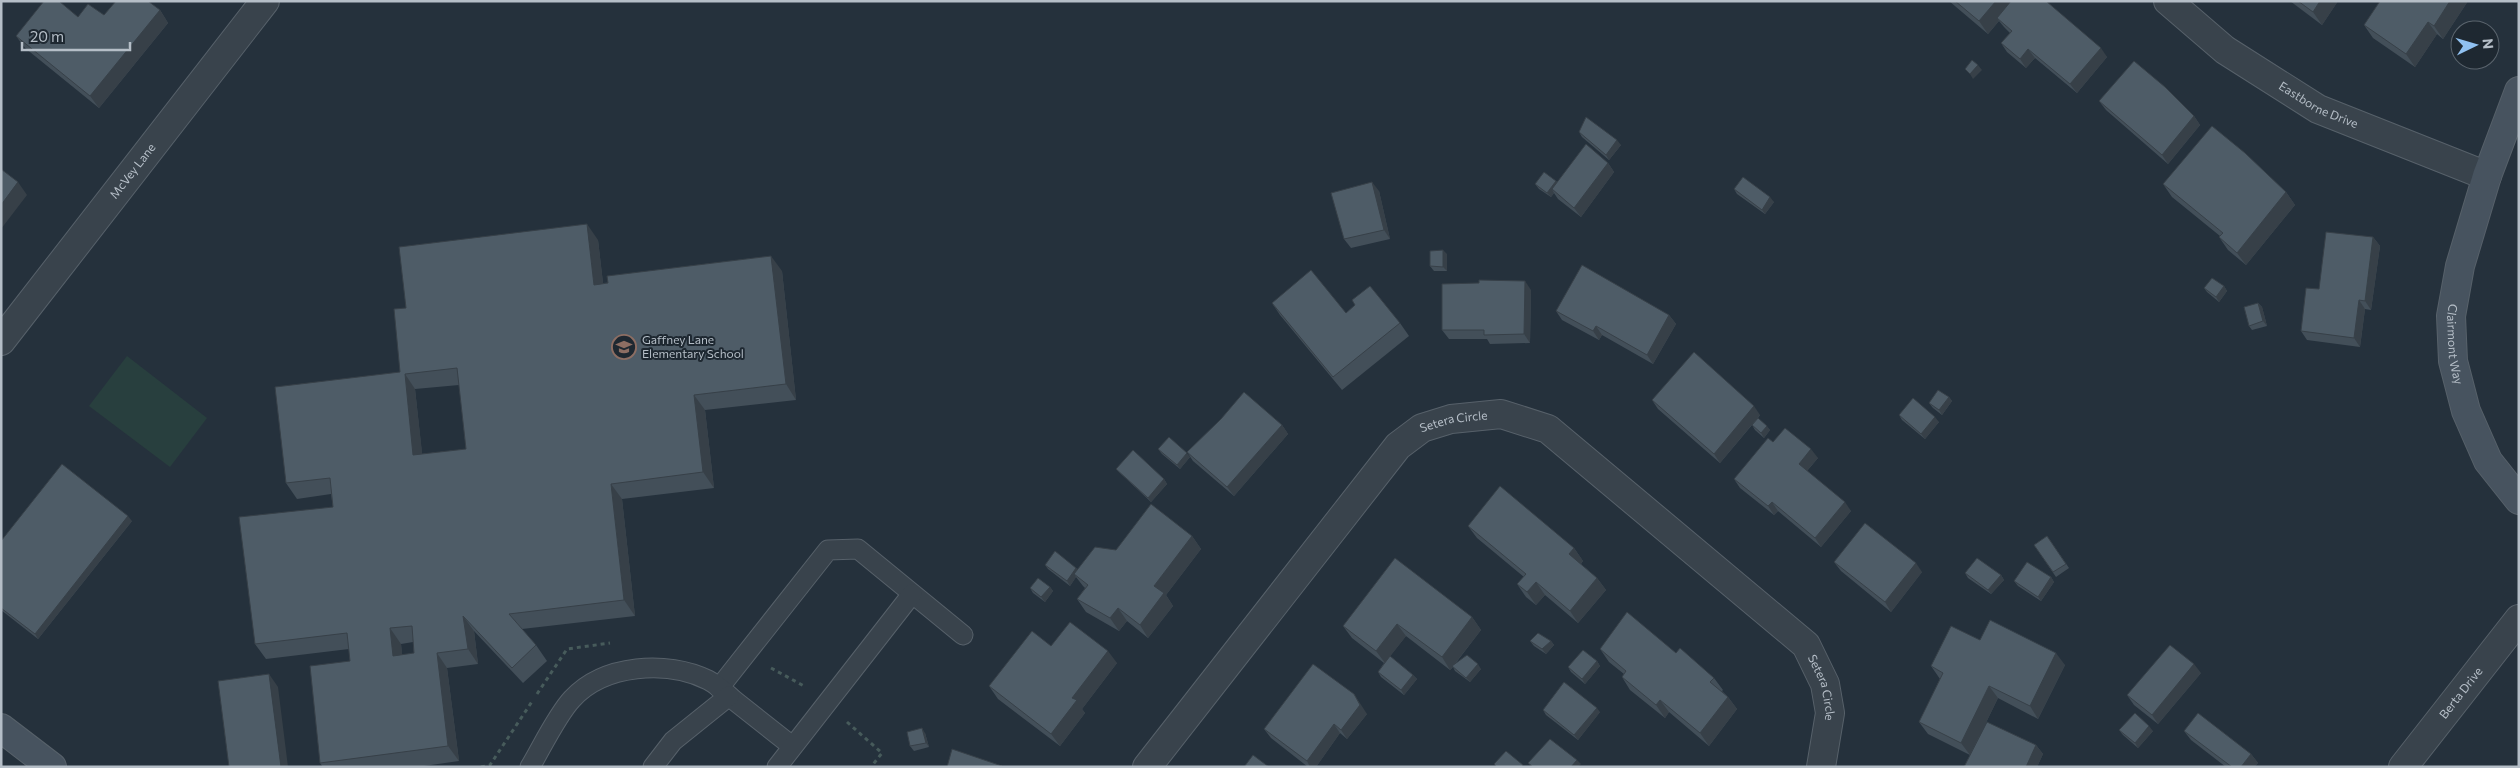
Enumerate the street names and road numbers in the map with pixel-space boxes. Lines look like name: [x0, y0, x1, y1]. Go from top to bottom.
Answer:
street label: Eastborne Drive: [2277, 78, 2360, 130]
street label: McVey Lane: [106, 140, 158, 201]
street label: Clairmont Way: [2445, 303, 2467, 386]
street label: Setera Circle: [1418, 407, 1488, 434]
street label: Setera Circle: [1806, 652, 1838, 722]
street label: Berta Drive: [2436, 664, 2485, 721]

